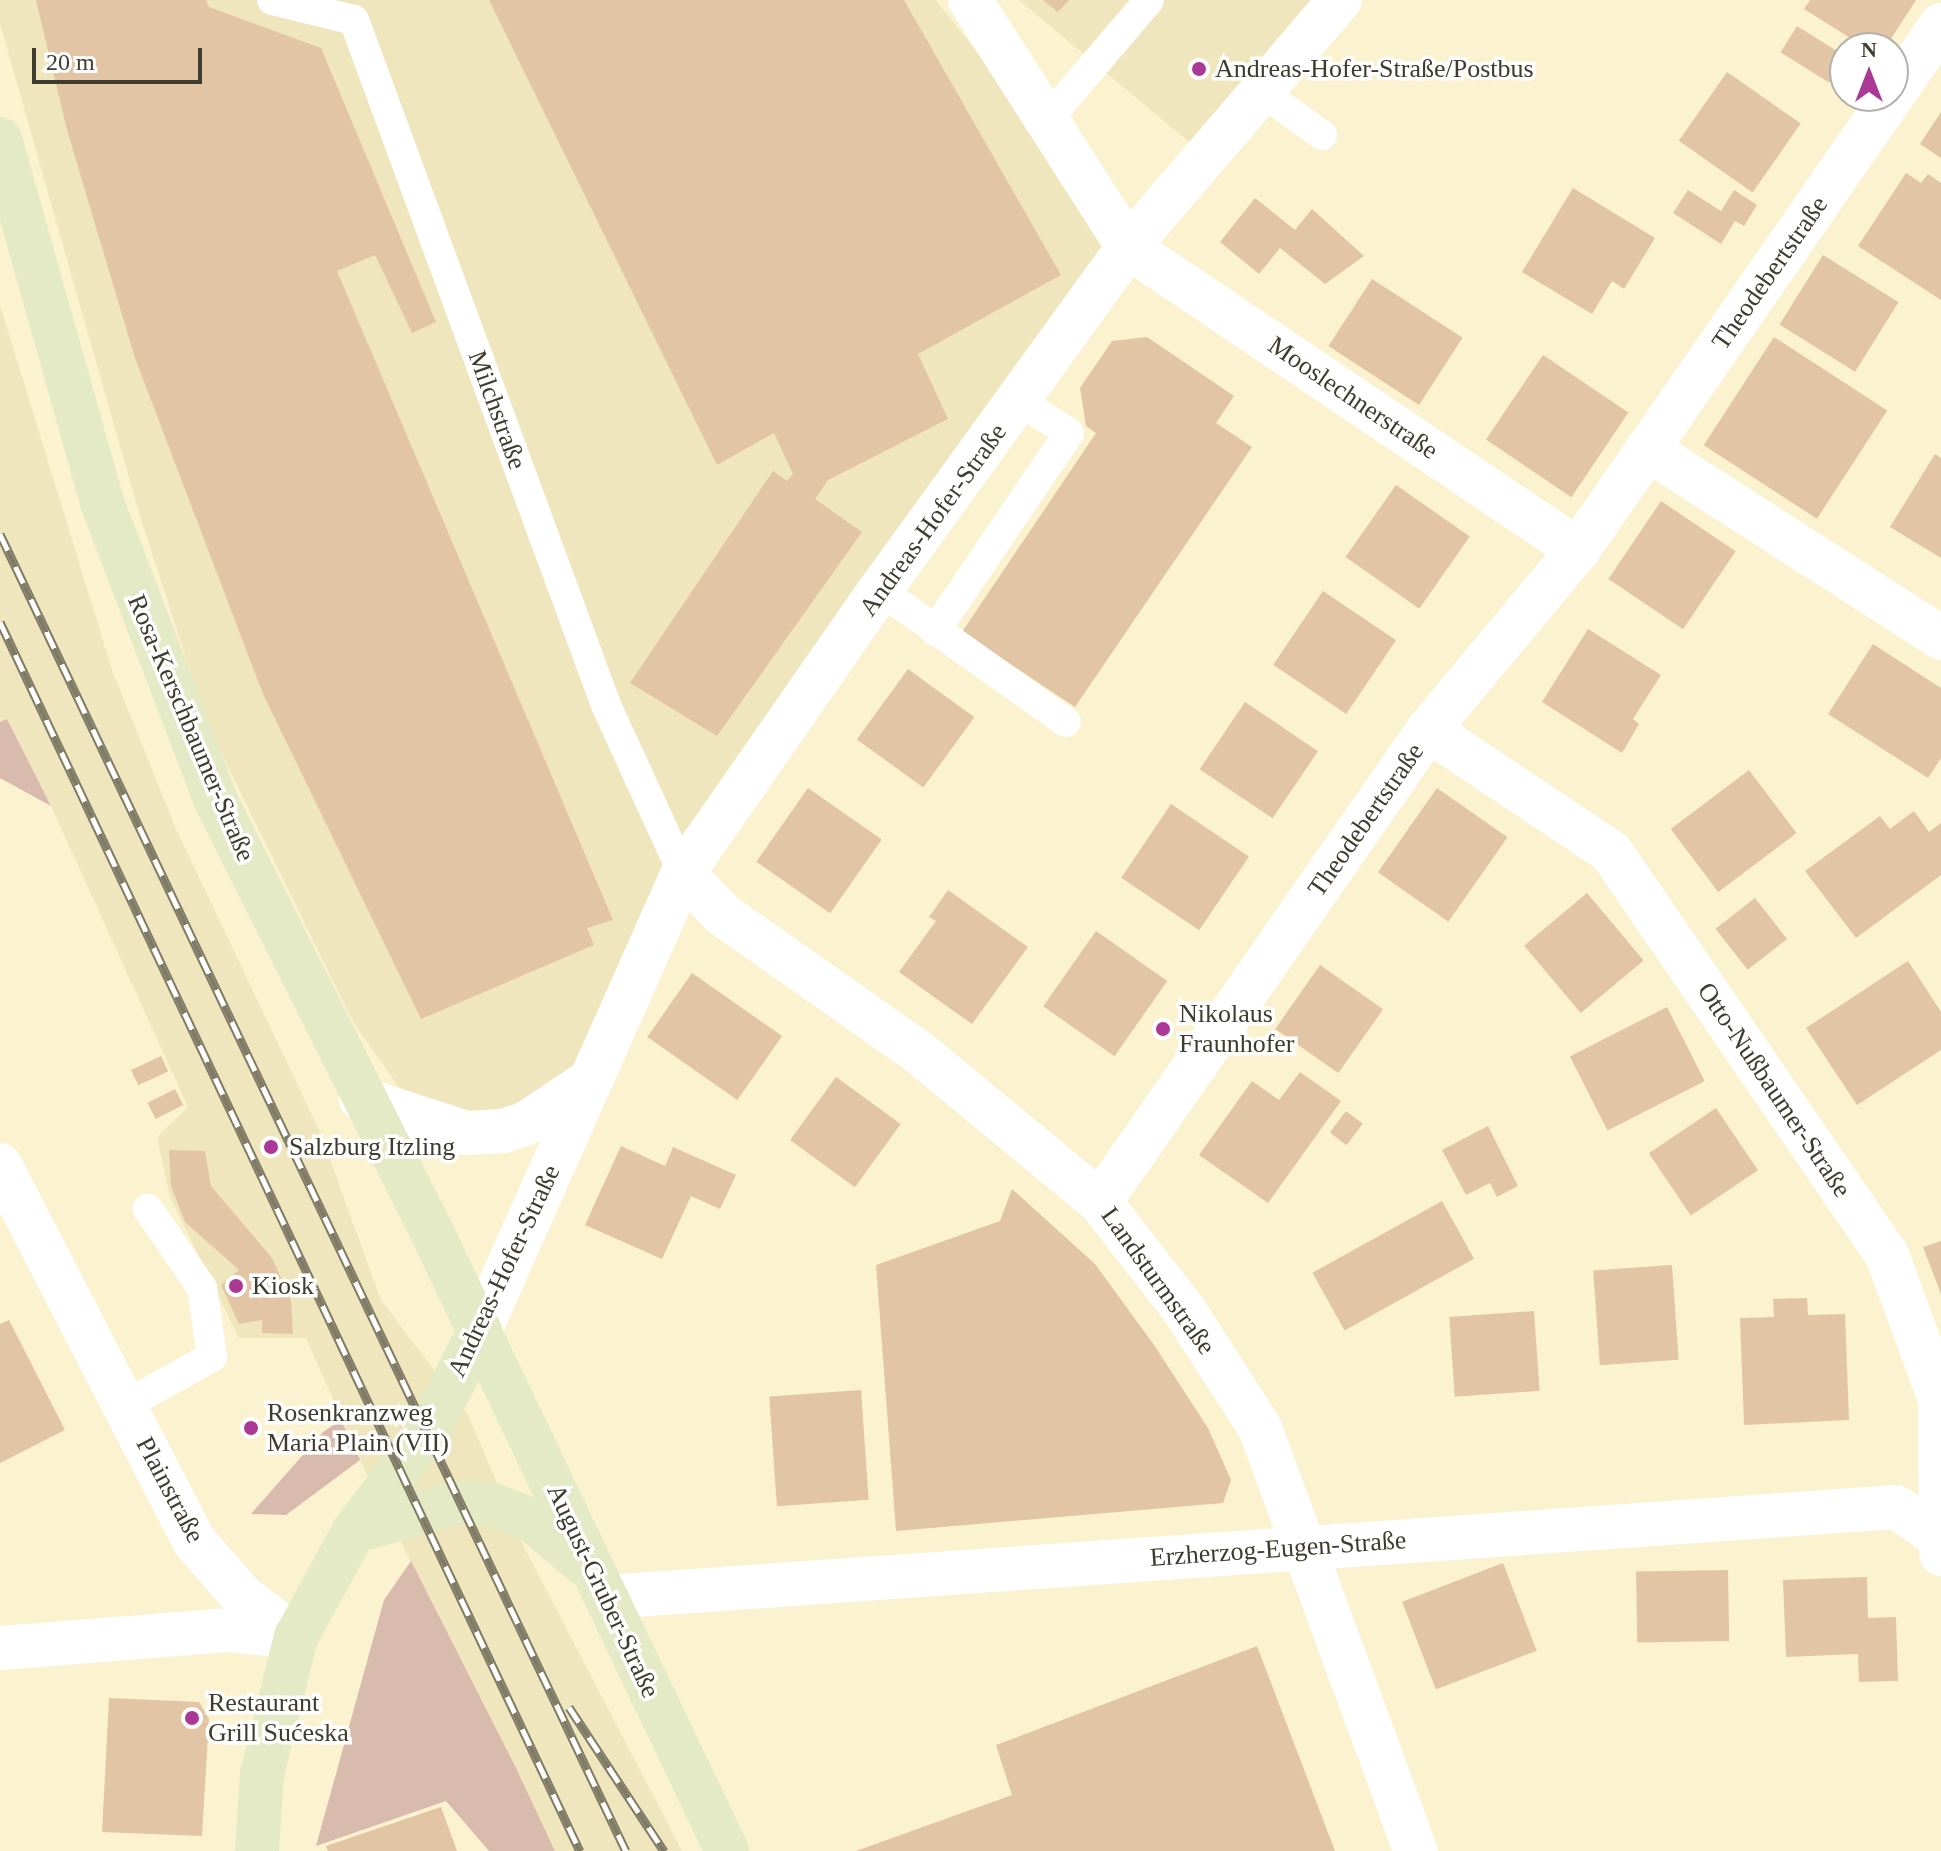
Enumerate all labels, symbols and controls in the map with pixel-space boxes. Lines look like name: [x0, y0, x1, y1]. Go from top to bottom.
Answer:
scale bar: [36, 32, 206, 82]
north arrow: [1829, 32, 1909, 112]
text: N: [1861, 37, 1877, 62]
text: 20 m: [46, 49, 95, 75]
place label: Andreas-Hofer-Straße/Postbus: [1215, 53, 1534, 85]
marker: Andreas-Hofer-Straße/Postbus: [1190, 60, 1208, 78]
street label: Theodebertstraße: [1705, 190, 1835, 356]
street label: Mooslechnerstraße: [1262, 330, 1444, 466]
street label: Milchstraße: [461, 346, 533, 474]
street label: Andreas-Hofer-Straße: [853, 418, 1013, 622]
street label: Rosa-Kerschbaumer-Straße: [121, 590, 261, 866]
street label: Theodebertstraße: [1301, 737, 1431, 903]
street label: Otto-Nußbaumer-Straße: [1691, 977, 1857, 1203]
place label: Nikolaus Fraunhofer: [1179, 998, 1295, 1060]
marker: Nikolaus Fraunhofer: [1154, 1020, 1172, 1038]
place label: Salzburg Itzling: [289, 1131, 455, 1163]
marker: Salzburg Itzling: [260, 1136, 282, 1158]
street label: Andreas-Hofer-Straße: [441, 1160, 567, 1382]
street label: Landsturmstraße: [1094, 1201, 1222, 1361]
place label: Kiosk: [252, 1270, 314, 1302]
marker: Kiosk: [227, 1277, 245, 1295]
place label: Rosenkranzweg Maria Plain (VII): [267, 1397, 449, 1458]
marker: Rosenkranzweg Maria Plain (VII): [242, 1419, 260, 1437]
street label: Plainstraße: [129, 1432, 211, 1548]
street label: August-Gruber-Straße: [540, 1479, 666, 1703]
street label: Erzherzog-Eugen-Straße: [1149, 1524, 1407, 1574]
place label: Restaurant Grill Sućeska: [208, 1687, 349, 1748]
marker: Restaurant Grill Sućeska: [183, 1709, 201, 1727]

